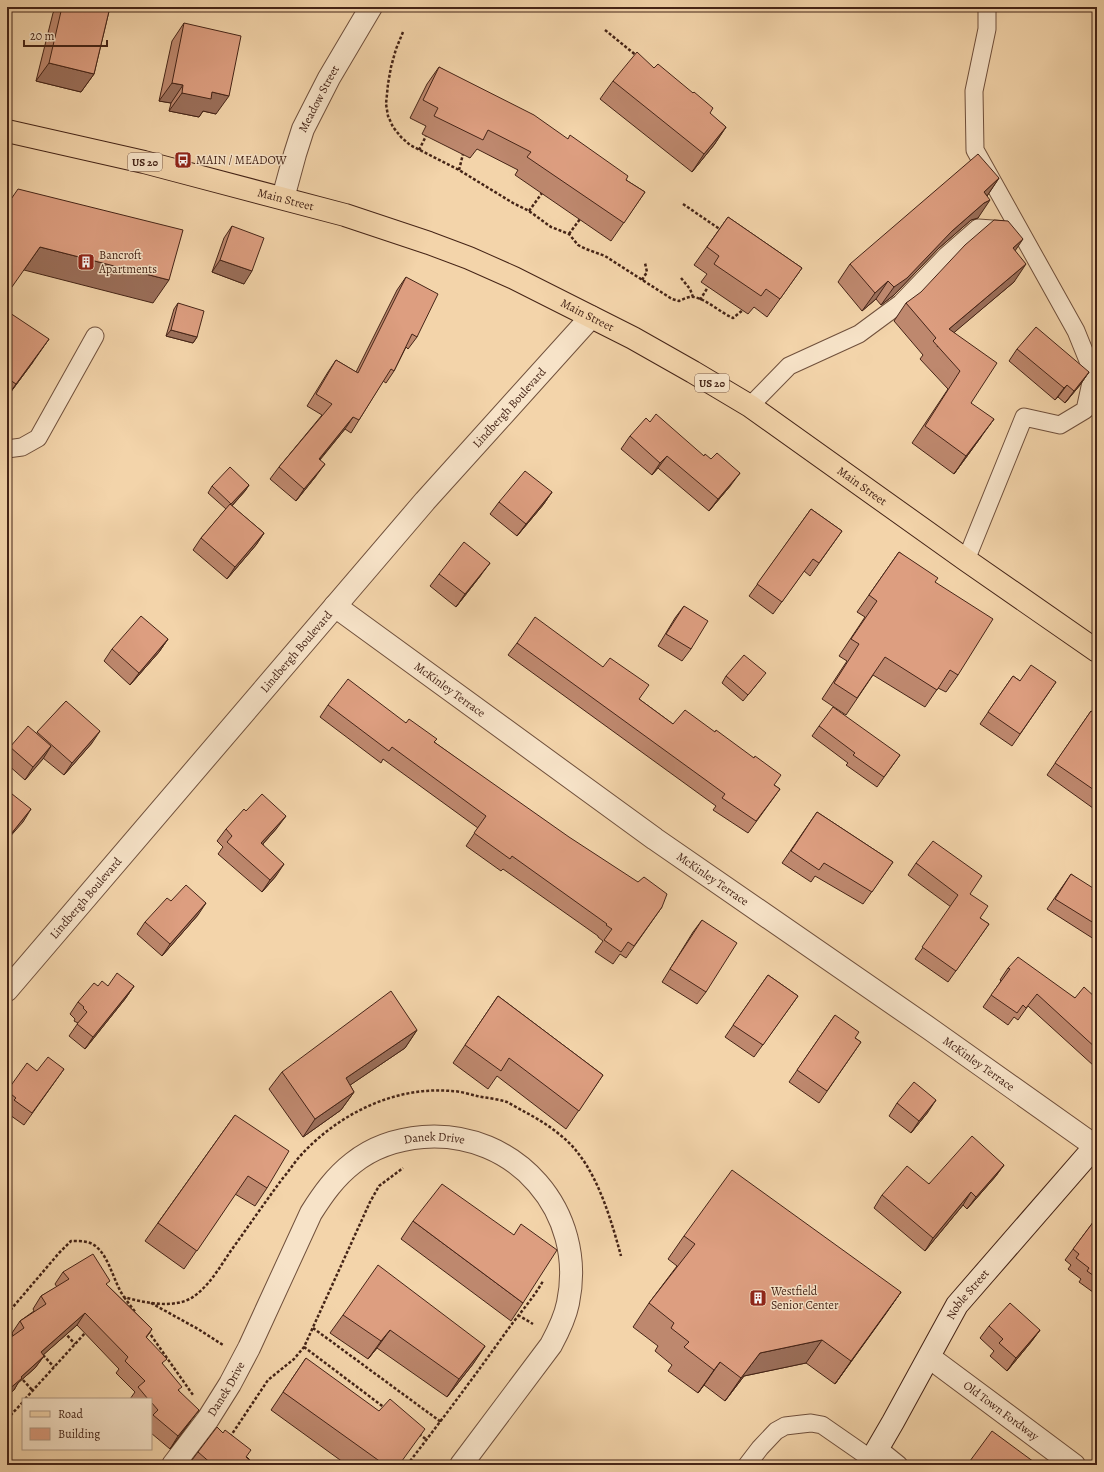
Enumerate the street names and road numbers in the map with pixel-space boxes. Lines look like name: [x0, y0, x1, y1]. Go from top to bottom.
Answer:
street label: Meadow Street: [295, 62, 343, 135]
road number: US 20: [128, 153, 162, 171]
street label: Main Street: [256, 184, 316, 214]
street label: Main Street: [558, 295, 617, 335]
street label: Lindbergh Boulevard: [469, 364, 550, 451]
road number: US 20: [695, 374, 729, 392]
street label: Main Street: [834, 463, 890, 509]
street label: Lindbergh Boulevard: [257, 607, 336, 696]
street label: McKinley Terrace: [411, 658, 489, 721]
street label: McKinley Terrace: [673, 848, 752, 909]
street label: Lindbergh Boulevard: [46, 853, 126, 942]
street label: McKinley Terrace: [940, 1033, 1018, 1095]
street label: Danek Drive: [402, 1129, 466, 1148]
street label: Noble Street: [943, 1266, 993, 1322]
street label: Danek Drive: [204, 1359, 249, 1419]
street label: Old Town Fordway: [960, 1377, 1043, 1445]

